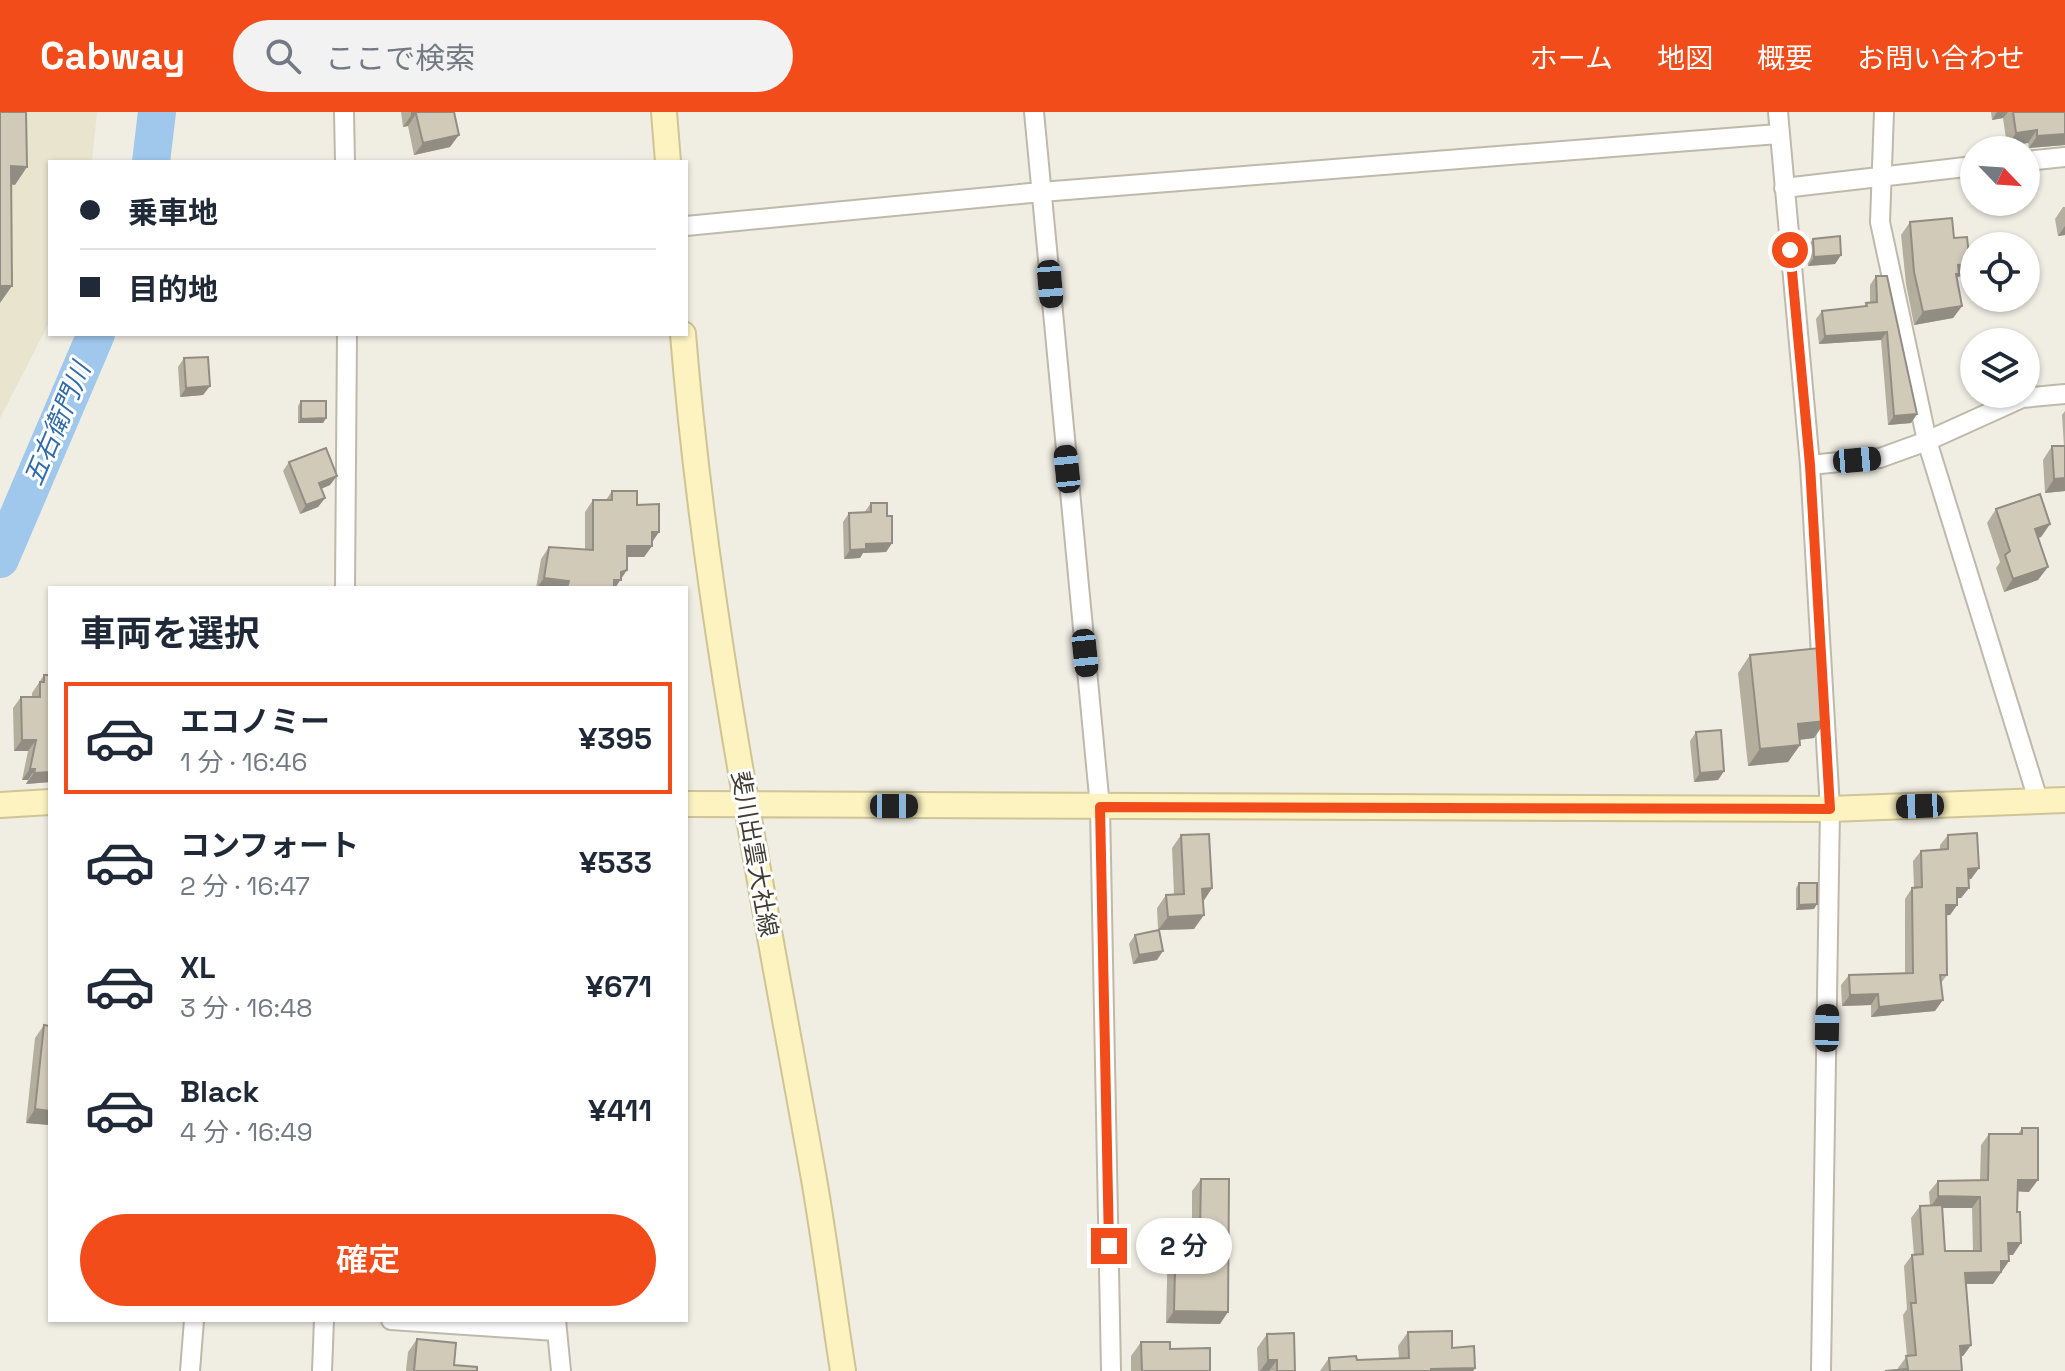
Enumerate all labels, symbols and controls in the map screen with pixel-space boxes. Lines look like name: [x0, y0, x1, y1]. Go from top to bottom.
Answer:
search box: [233, 20, 793, 92]
text: Cabway: [40, 32, 185, 80]
icon: search: [261, 34, 305, 78]
text: ここで検索: [325, 39, 475, 78]
text: ホーム: [1530, 40, 1613, 76]
text: 地図: [1657, 40, 1713, 76]
text: 概要: [1757, 40, 1813, 76]
text: お問い合わせ: [1857, 40, 2025, 76]
north arrow: [1960, 136, 2040, 216]
map controls: [1960, 136, 2040, 408]
text: 乗車地: [128, 193, 218, 232]
route start: [1772, 232, 1808, 268]
button: locate: [1960, 232, 2040, 312]
car: [1036, 259, 1064, 309]
text: 目的地: [128, 270, 218, 309]
button: layers: [1960, 328, 2040, 408]
water label: 五右衛門川: [16, 355, 99, 490]
car: [1053, 444, 1081, 494]
car: [1832, 446, 1882, 474]
text: 車両を選択: [80, 611, 260, 657]
car: [1071, 628, 1099, 678]
icon: car: [84, 702, 156, 774]
text: エコノミー: [180, 702, 330, 741]
text: ¥395: [579, 719, 652, 758]
text: 1 分 · 16:46: [180, 745, 307, 779]
street label: 斐川出雲大社線: [725, 769, 785, 939]
car: [1896, 793, 1944, 819]
car: [870, 794, 918, 818]
icon: car: [84, 826, 156, 898]
text: コンフォート: [180, 826, 359, 865]
text: ¥533: [579, 843, 652, 882]
text: 2 分 · 16:47: [180, 869, 310, 903]
text: XL: [180, 948, 216, 987]
icon: car: [84, 950, 156, 1022]
text: ¥671: [585, 967, 652, 1006]
text: 3 分 · 16:48: [180, 991, 312, 1025]
car: [1815, 1004, 1839, 1052]
text: Black: [180, 1072, 259, 1111]
icon: car: [84, 1074, 156, 1146]
text: ¥411: [588, 1091, 652, 1130]
text: 4 分 · 16:49: [180, 1115, 313, 1149]
button: 確定: [80, 1214, 656, 1306]
callout: 2 分: [1137, 1218, 1233, 1274]
route end: [1091, 1228, 1127, 1264]
text: 2 分: [1160, 1229, 1208, 1263]

